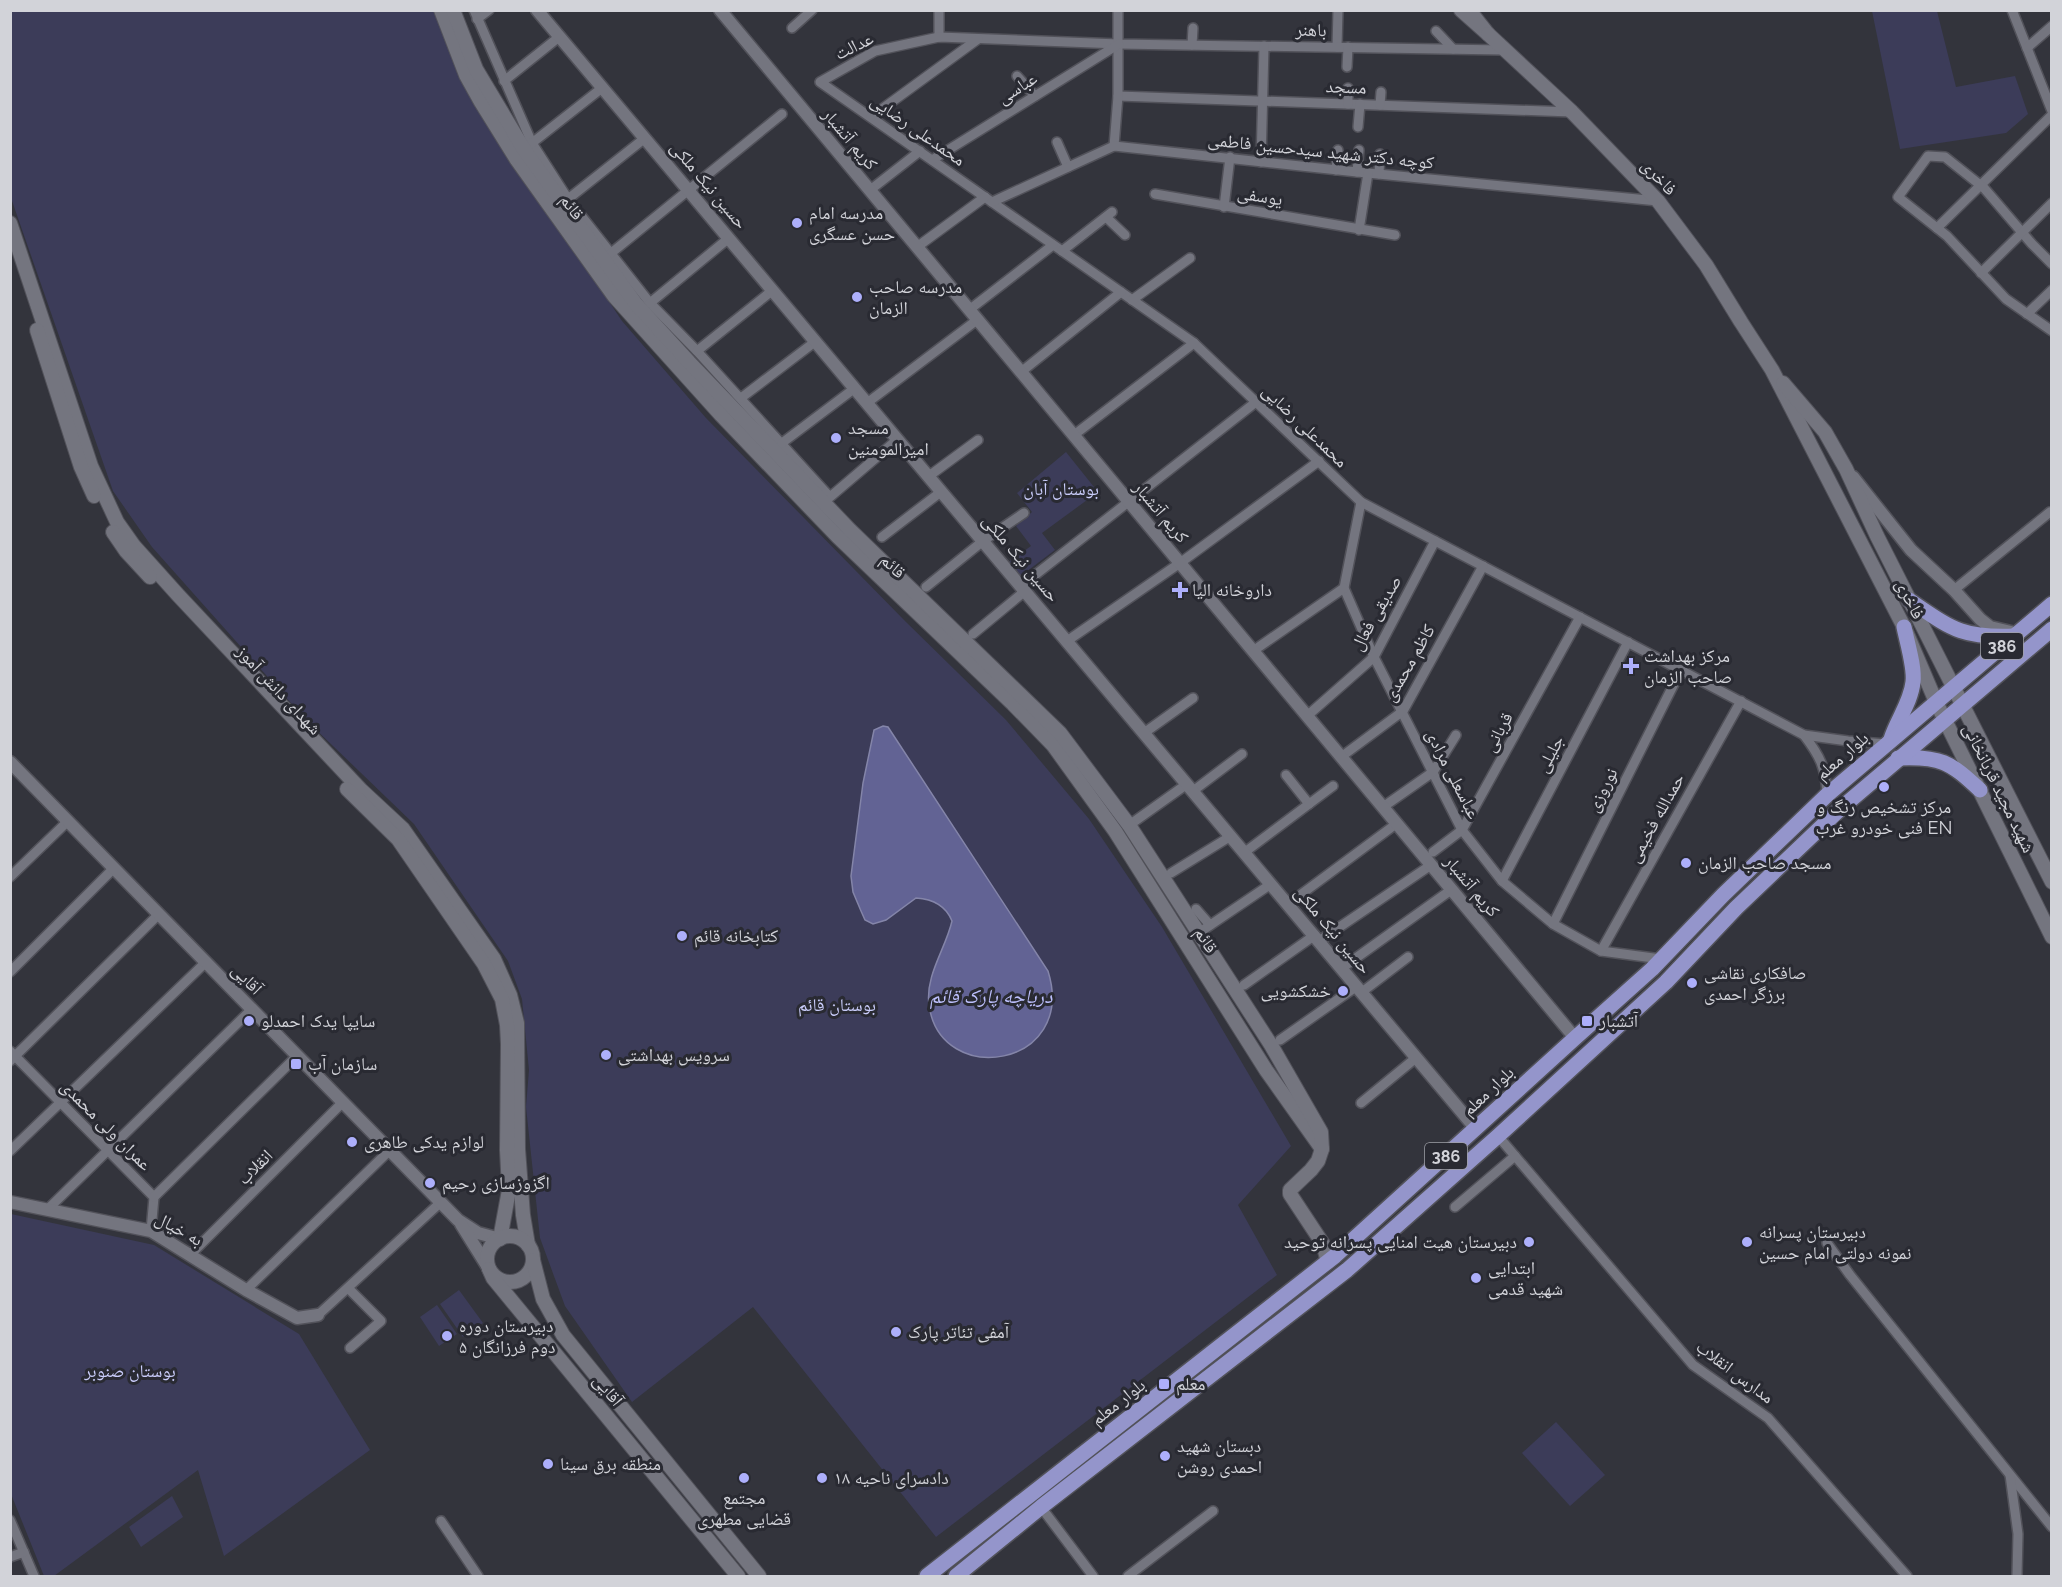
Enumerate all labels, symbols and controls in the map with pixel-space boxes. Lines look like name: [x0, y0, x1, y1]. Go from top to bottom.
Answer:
street label: باهنر: [1294, 19, 1327, 41]
street label: عدالت: [831, 27, 877, 64]
street label: عباسی: [993, 67, 1041, 109]
street label: مسجد: [1325, 75, 1367, 98]
street label: محمدعلی رضایی: [866, 89, 970, 171]
street label: کریم آتشبار: [816, 103, 883, 176]
street label: کوچه دکتر شهید سیدحسین فاطمی: [1207, 128, 1436, 174]
street label: حسین نیک ملکی: [666, 136, 752, 234]
street label: فاخری: [1637, 154, 1681, 200]
street label: یوسفی: [1236, 182, 1284, 210]
street label: قائم: [554, 190, 589, 225]
place label: مدرسه امام حسن عسگری: [809, 202, 895, 245]
marker: مدرسه امام حسن عسگری: [790, 216, 804, 230]
place label: مدرسه صاحب الزمان: [869, 276, 962, 319]
marker: مدرسه صاحب الزمان: [850, 290, 864, 304]
street label: محمدعلی رضایی: [1258, 380, 1352, 472]
place label: مسجد امیرالمومنین: [848, 417, 929, 460]
marker: مسجد امیرالمومنین: [829, 431, 843, 445]
street label: کریم آتشبار: [1127, 476, 1194, 549]
park label: بوستان آبان: [1023, 478, 1099, 500]
street label: حسین نیک ملکی: [978, 509, 1064, 607]
street label: قائم: [875, 549, 910, 584]
street label: صدیقی فعال: [1346, 572, 1406, 654]
street label: فاخری: [1891, 575, 1929, 623]
place label: داروخانه الیا: [1192, 579, 1272, 600]
marker: داروخانه الیا: [1173, 583, 1187, 597]
street label: کاظم محمدی: [1378, 620, 1441, 706]
road number: 386: [1981, 633, 2023, 659]
street label: شهدای دانش آموز: [231, 640, 326, 739]
place label: مرکز بهداشت صاحب الزمان: [1644, 645, 1732, 688]
marker: مرکز بهداشت صاحب الزمان: [1622, 657, 1640, 675]
street label: قربانی: [1478, 708, 1518, 756]
street label: شهید مجید قربانخانی: [1958, 720, 2040, 856]
street label: عباسعلی مرادی: [1421, 725, 1485, 823]
street label: بلوار معلم: [1811, 727, 1874, 786]
street label: جلیلی: [1531, 732, 1569, 776]
street label: نوروزی: [1582, 764, 1622, 816]
street label: حمدالله فخیمی: [1623, 770, 1689, 866]
marker: مرکز تشخیص رنگ و فنی خودرو غرب EN: [1877, 780, 1891, 794]
place label: مرکز تشخیص رنگ و فنی خودرو غرب EN: [1816, 796, 1952, 839]
street label: کریم آتشبار: [1438, 850, 1505, 923]
place label: مسجد صاحب الزمان: [1698, 852, 1831, 874]
marker: مسجد صاحب الزمان: [1679, 856, 1693, 870]
street label: حسین نیک ملکی: [1290, 881, 1376, 979]
street label: قائم: [1189, 923, 1222, 958]
place label: کتابخانه قائم: [694, 925, 779, 948]
marker: کتابخانه قائم: [675, 929, 689, 943]
street label: آقایی: [227, 959, 267, 1000]
place label: صافکاری نقاشی برزگر احمدی: [1704, 962, 1806, 1005]
marker: صافکاری نقاشی برزگر احمدی: [1685, 976, 1699, 990]
place label: خشکشویی: [1260, 980, 1331, 1002]
water label: دریاچه پارک قائم: [929, 984, 1053, 1010]
marker: خشکشویی: [1336, 984, 1350, 998]
park label: بوستان قائم: [798, 994, 876, 1017]
place label: سایپا یدک احمدلو: [261, 1010, 375, 1032]
place label: آتشبار: [1598, 1010, 1639, 1032]
marker: سایپا یدک احمدلو: [242, 1014, 256, 1028]
marker: آتشبار: [1580, 1014, 1594, 1028]
place label: سرویس بهداشتی: [618, 1044, 730, 1066]
marker: سرویس بهداشتی: [599, 1048, 613, 1062]
place label: سازمان آب: [308, 1053, 377, 1075]
marker: سازمان آب: [289, 1057, 303, 1071]
street label: بلوار معلم: [1457, 1061, 1519, 1121]
street label: عمران ولی محمدی: [56, 1075, 156, 1175]
place label: لوازم یدکی طاهری: [364, 1131, 484, 1154]
marker: لوازم یدکی طاهری: [345, 1135, 359, 1149]
road number: 386: [1425, 1143, 1467, 1169]
street label: انقلاب: [233, 1145, 277, 1189]
place label: اگزوزسازی رحیم: [442, 1172, 550, 1195]
marker: اگزوزسازی رحیم: [423, 1176, 437, 1190]
street label: به خیال: [151, 1207, 207, 1251]
place label: دبیرستان پسرانه نمونه دولتی امام حسین: [1759, 1221, 1911, 1265]
place label: دبیرستان هیت امنایی پسرانه توحید: [1284, 1231, 1517, 1253]
marker: دبیرستان هیت امنایی پسرانه توحید: [1522, 1235, 1536, 1249]
marker: دبیرستان پسرانه نمونه دولتی امام حسین: [1740, 1235, 1754, 1249]
place label: ابتدایی شهید قدمی: [1488, 1257, 1563, 1300]
marker: ابتدایی شهید قدمی: [1469, 1271, 1483, 1285]
place label: دبیرستان دوره دوم فرزانگان ۵: [459, 1315, 555, 1359]
place label: آمفی تئاتر پارک: [908, 1321, 1010, 1343]
marker: آمفی تئاتر پارک: [889, 1325, 903, 1339]
marker: دبیرستان دوره دوم فرزانگان ۵: [440, 1329, 454, 1343]
street label: مدارس انقلاب: [1692, 1336, 1778, 1408]
park label: بوستان صنوبر: [83, 1360, 176, 1382]
street label: آقایی: [588, 1369, 628, 1411]
place label: معلم: [1176, 1373, 1206, 1396]
street label: بلوار معلم: [1086, 1374, 1150, 1431]
marker: معلم: [1157, 1377, 1171, 1391]
place label: دبستان شهید احمدی روشن: [1177, 1435, 1262, 1478]
marker: دبستان شهید احمدی روشن: [1158, 1449, 1172, 1463]
place label: منطقه برق سینا: [560, 1453, 661, 1475]
marker: منطقه برق سینا: [541, 1457, 555, 1471]
place label: دادسرای ناحیه ۱۸: [834, 1467, 949, 1489]
marker: مجتمع قضایی مطهری: [737, 1471, 751, 1485]
marker: دادسرای ناحیه ۱۸: [815, 1471, 829, 1485]
place label: مجتمع قضایی مطهری: [697, 1487, 791, 1530]

